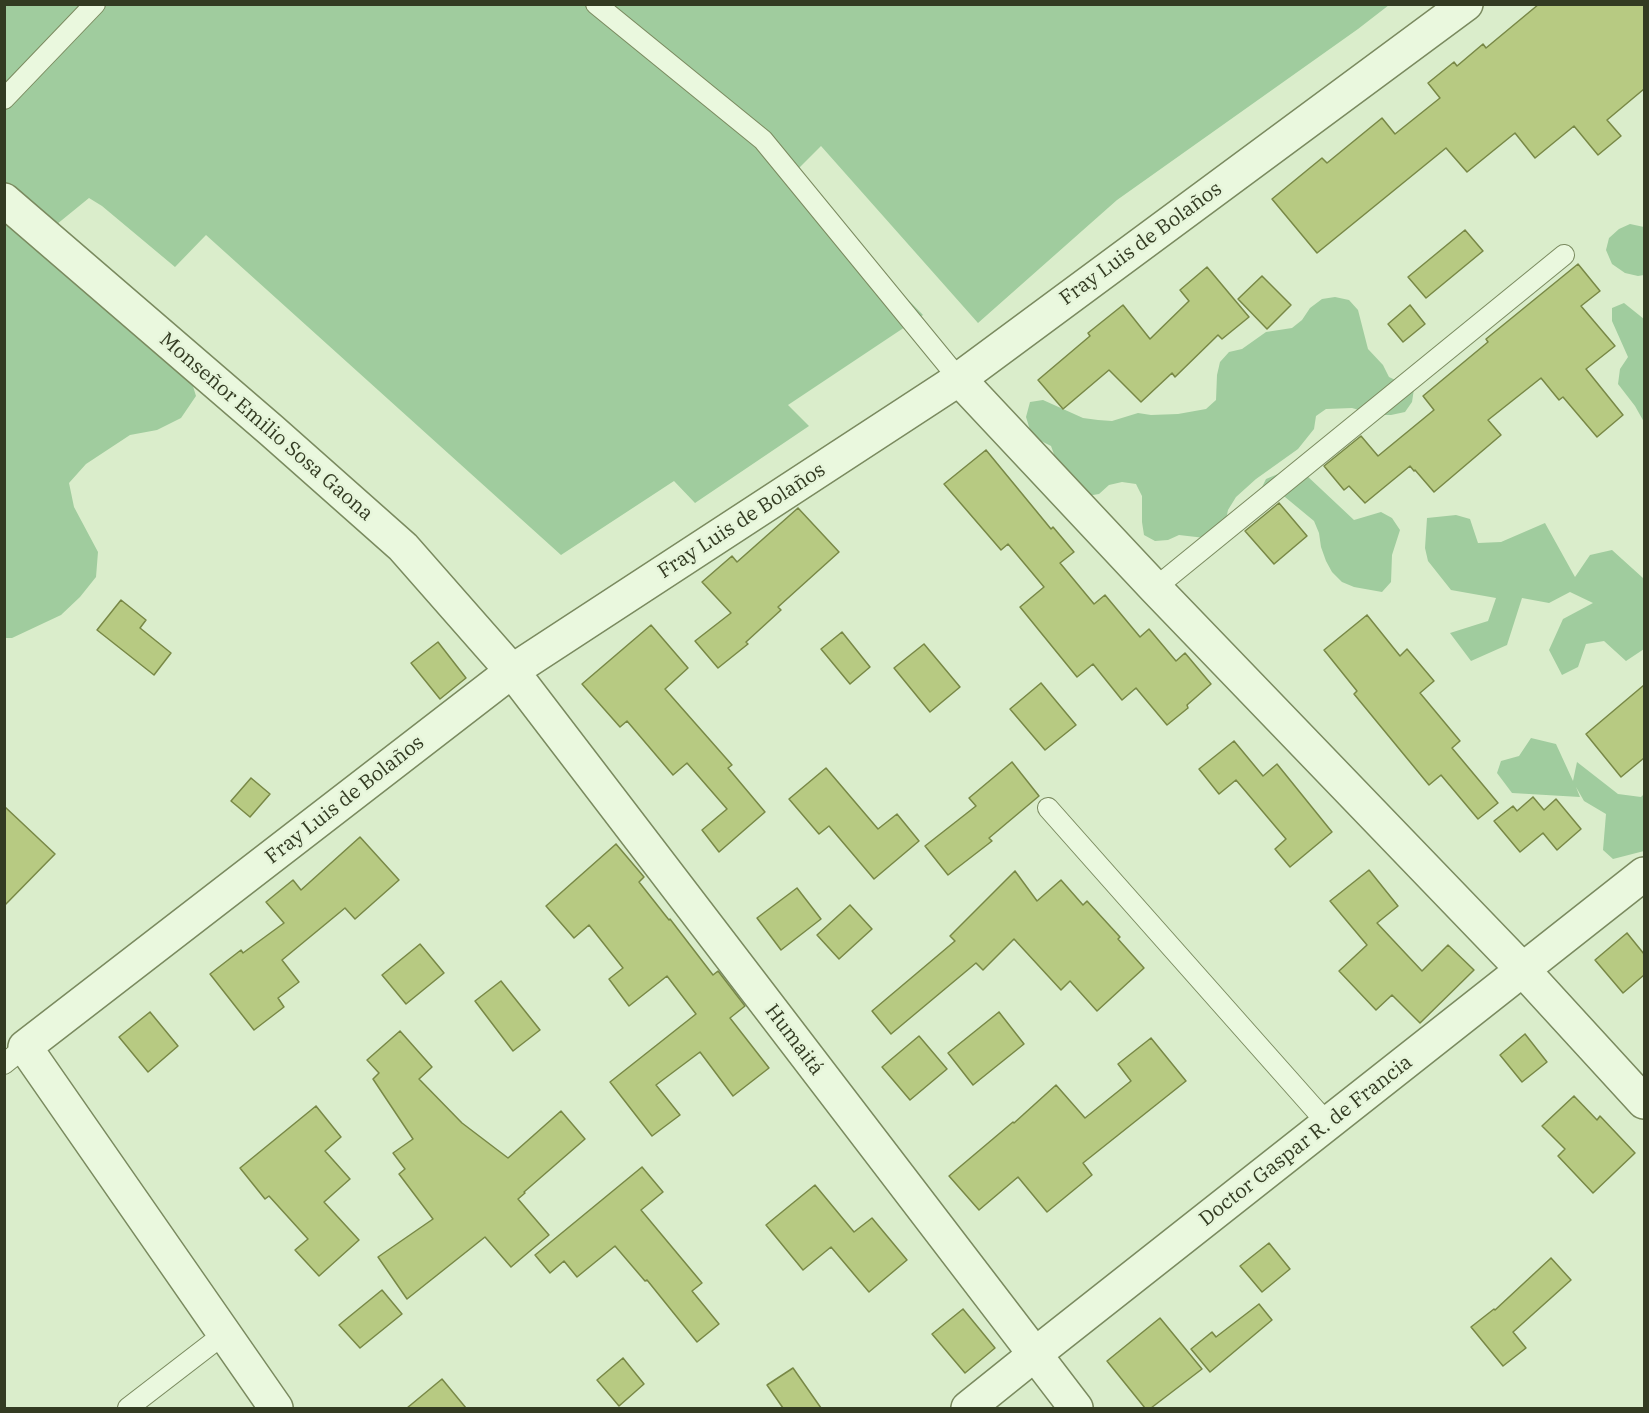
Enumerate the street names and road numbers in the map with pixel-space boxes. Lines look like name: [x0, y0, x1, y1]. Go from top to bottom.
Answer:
street label: Fray Luis de Bolaños: [1055, 177, 1227, 311]
street label: Monseñor Emilio Sosa Gaona: [154, 328, 378, 526]
street label: Fray Luis de Bolaños: [654, 458, 830, 584]
street label: Fray Luis de Bolaños: [261, 731, 429, 869]
street label: Humaitá: [760, 1000, 828, 1080]
street label: Doctor Gaspar R. de Francia: [1195, 1050, 1417, 1232]

